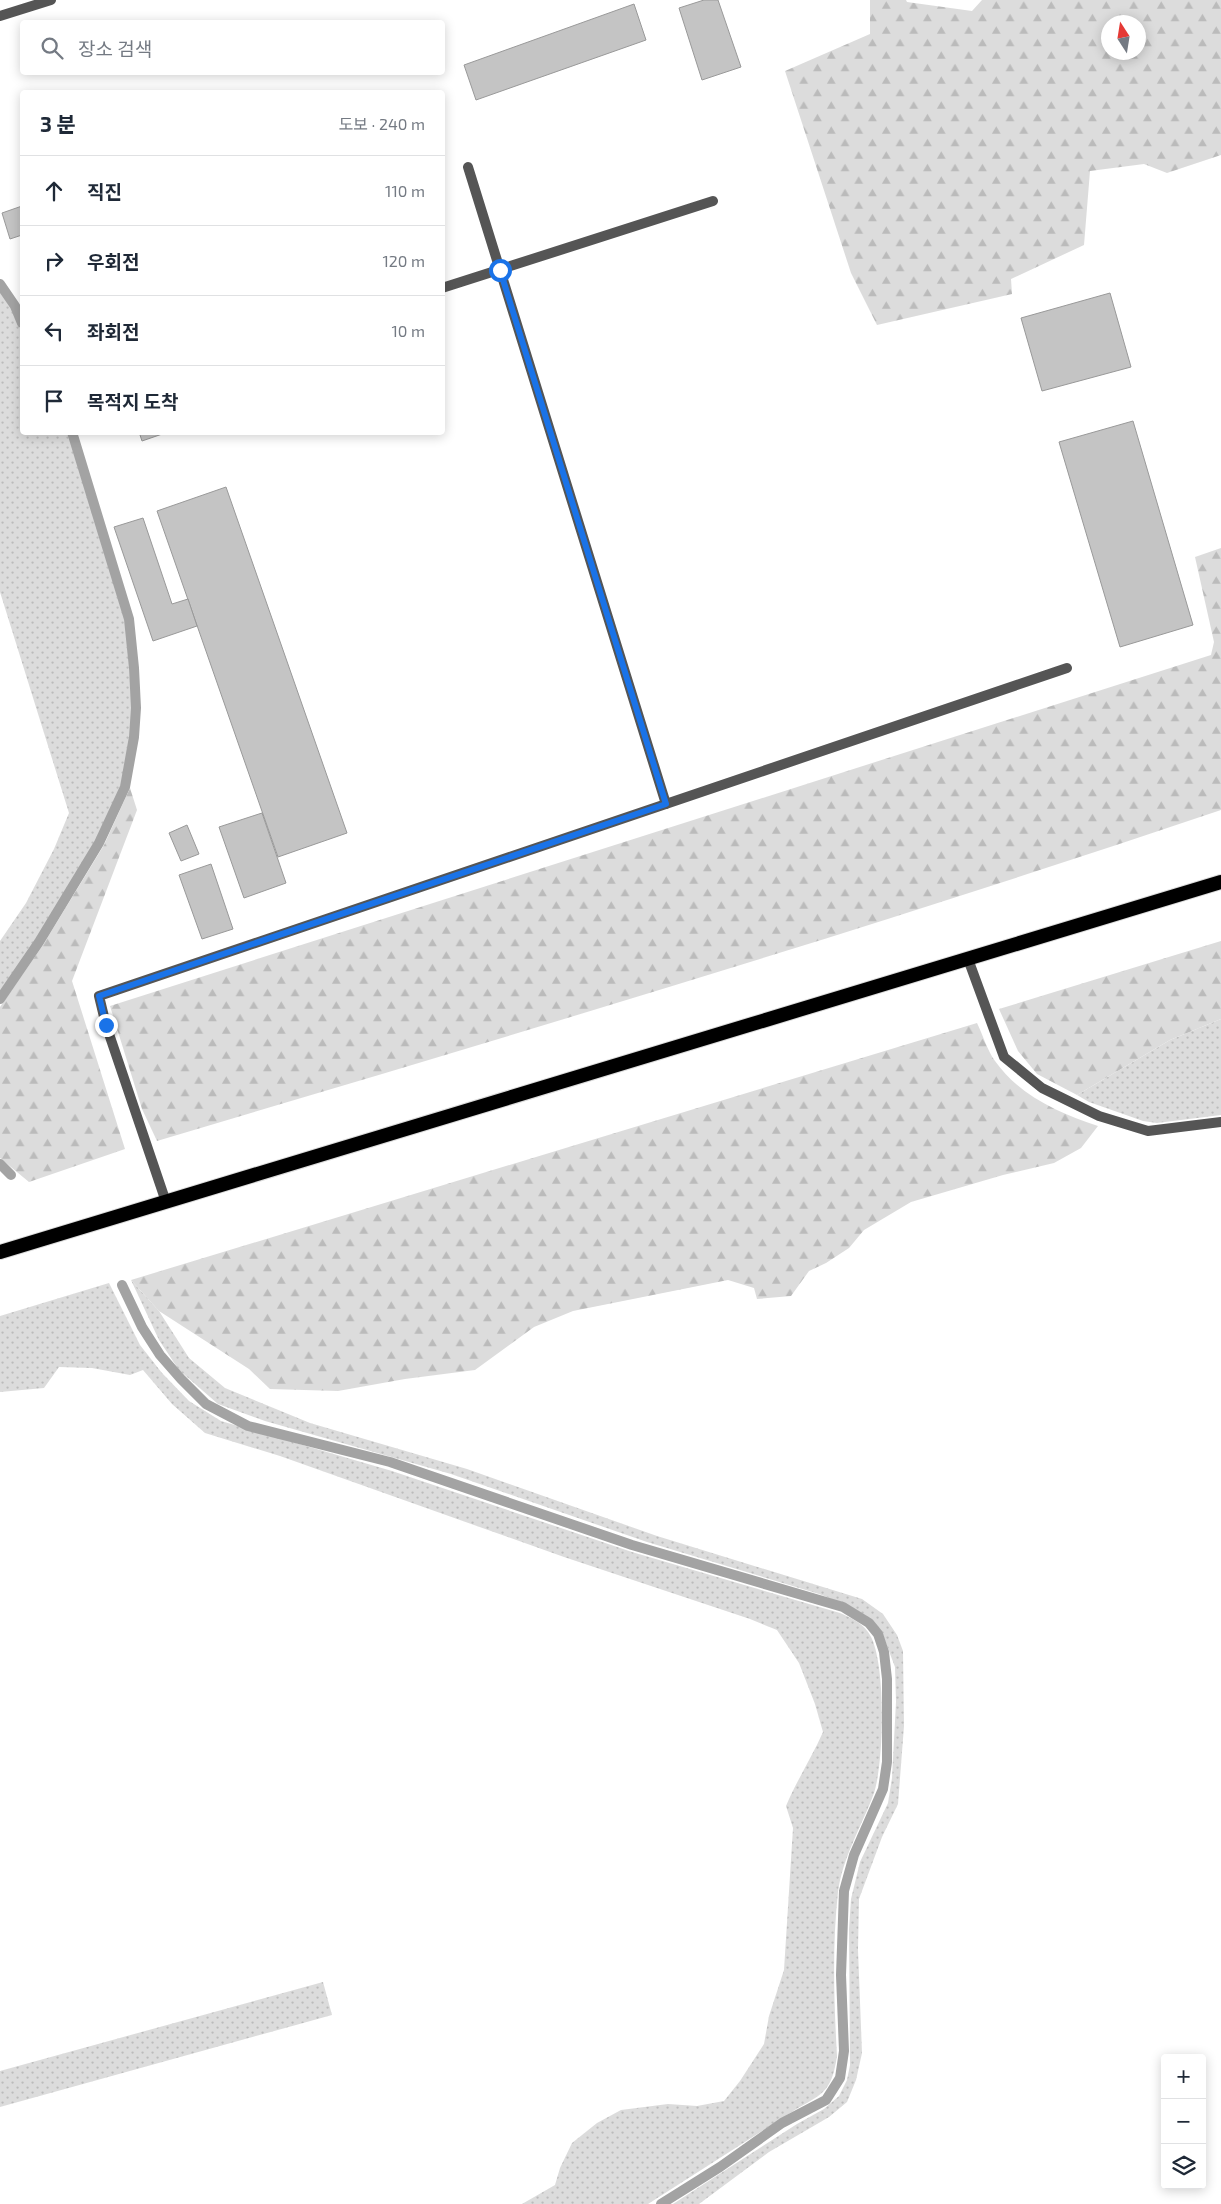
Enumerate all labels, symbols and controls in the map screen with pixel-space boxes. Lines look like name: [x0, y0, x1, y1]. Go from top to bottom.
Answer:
north arrow: [1101, 15, 1146, 60]
search box: [20, 20, 445, 75]
icon: search: [38, 34, 66, 62]
text: 장소 검색: [78, 37, 152, 60]
text: 3 분: [40, 111, 76, 136]
text: 도보 · 240 m: [339, 114, 425, 133]
icon: ahead: [40, 177, 68, 205]
text: 직진: [87, 180, 122, 203]
text: 110 m: [385, 181, 425, 200]
icon: right: [40, 247, 68, 275]
text: 우회전: [87, 250, 139, 273]
text: 120 m: [382, 251, 425, 270]
route start: [489, 259, 512, 282]
icon: left: [40, 317, 68, 345]
text: 좌회전: [87, 320, 139, 343]
text: 10 m: [391, 321, 425, 340]
icon: arrive: [40, 387, 68, 415]
text: 목적지 도착: [87, 390, 179, 413]
route end: [95, 1014, 118, 1037]
map controls: [1161, 2054, 1206, 2189]
button: +: [1161, 2054, 1206, 2099]
button: −: [1161, 2099, 1206, 2144]
button: layers: [1161, 2144, 1206, 2189]

